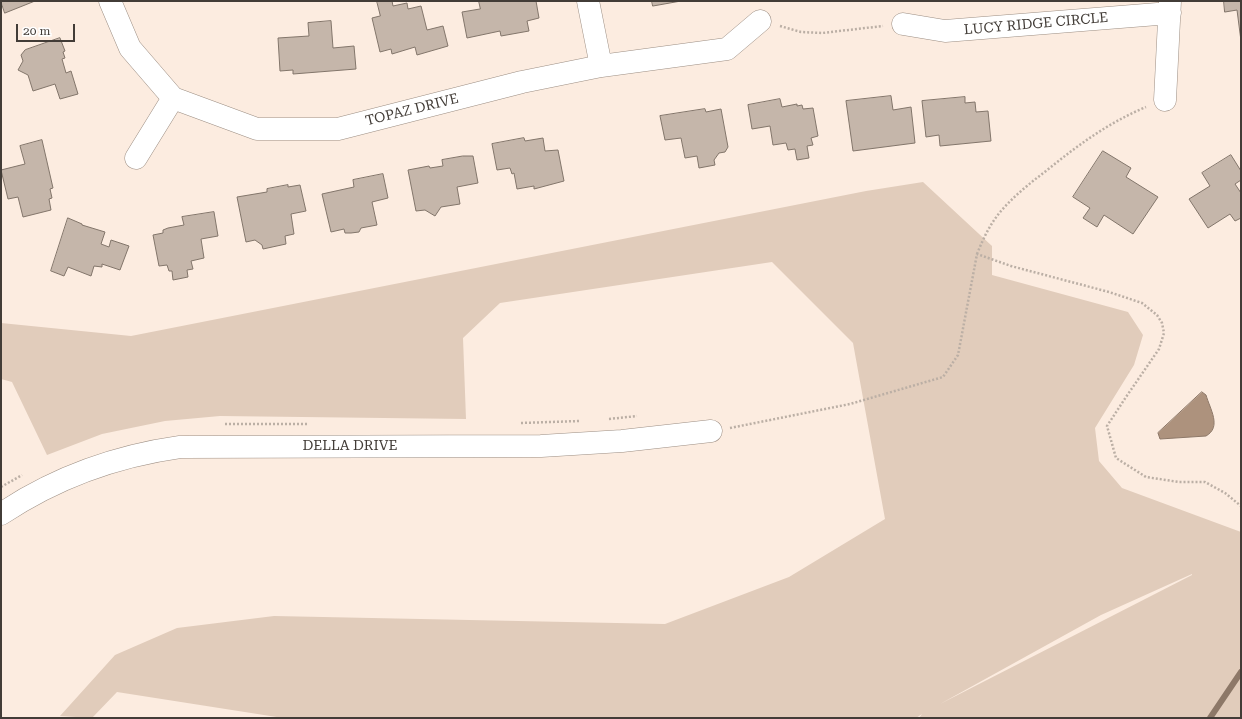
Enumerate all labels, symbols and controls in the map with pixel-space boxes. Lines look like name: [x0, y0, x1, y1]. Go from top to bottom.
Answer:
street label: LUCY RIDGE CIRCLE: [963, 9, 1109, 39]
scale bar: [18, 16, 77, 42]
text: 20 m: [23, 24, 50, 38]
street label: TOPAZ DRIVE: [364, 90, 460, 130]
street label: DELLA DRIVE: [302, 438, 398, 454]

